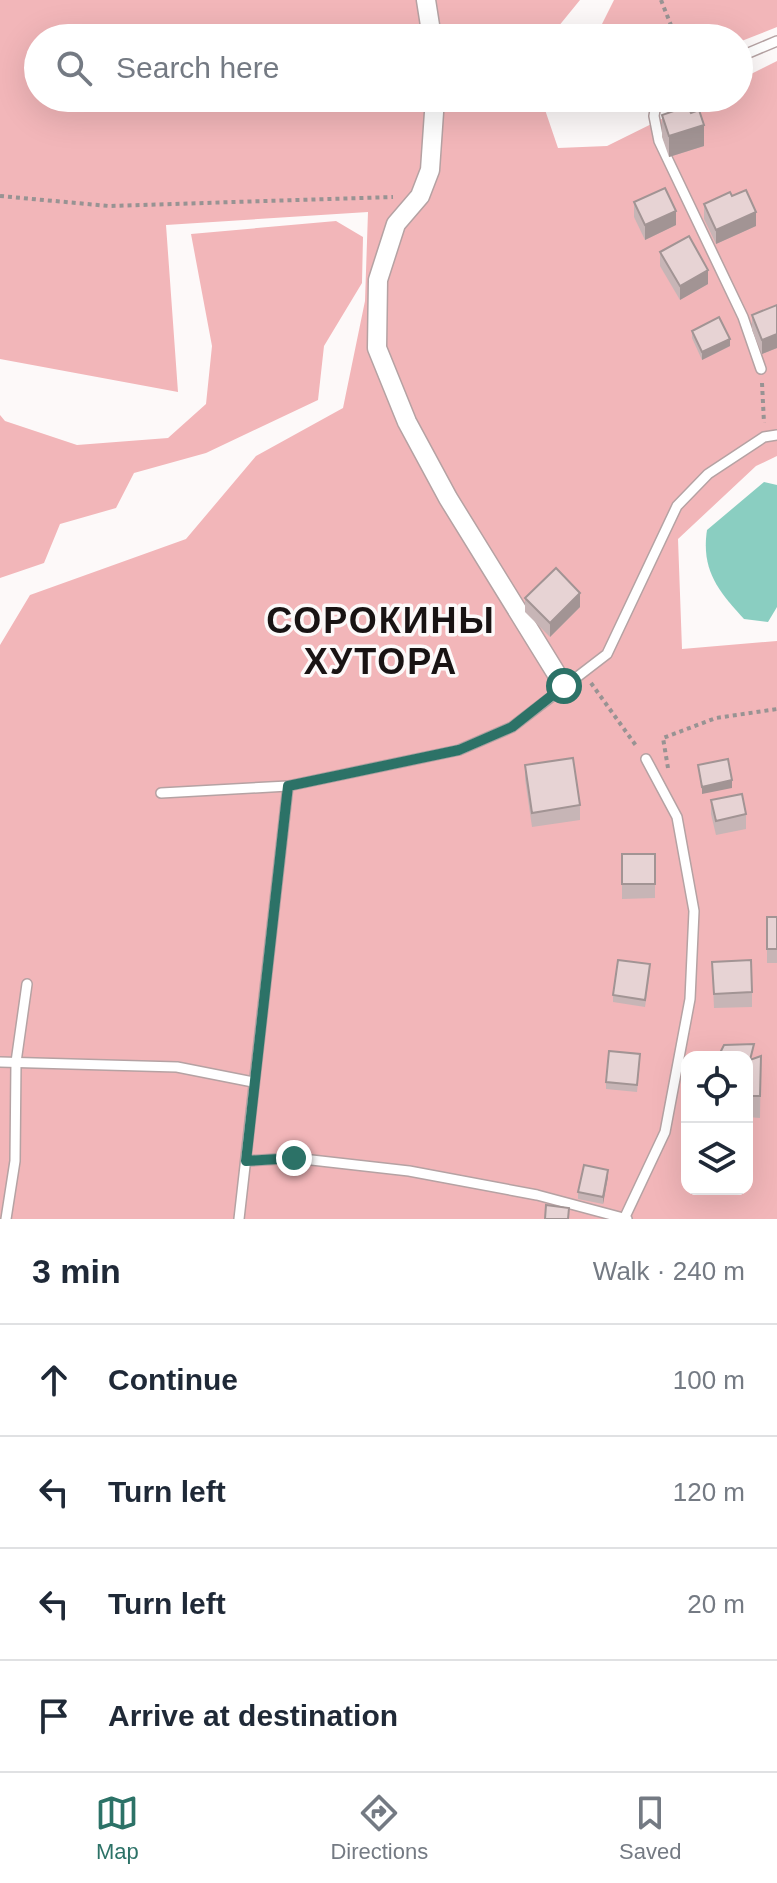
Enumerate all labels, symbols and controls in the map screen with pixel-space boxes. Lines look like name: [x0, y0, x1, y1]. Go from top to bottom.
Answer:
search box: [24, 24, 753, 112]
icon: search: [52, 46, 96, 90]
text: Search here: [116, 51, 279, 84]
district label: СОРОКИНЫ ХУТОРА: [266, 600, 496, 682]
route start: [546, 668, 582, 704]
map controls: [681, 1051, 753, 1195]
button: locate: [681, 1051, 753, 1123]
button: layers: [681, 1123, 753, 1195]
route end: [276, 1140, 312, 1176]
text: 3 min: [32, 1252, 121, 1290]
text: Walk · 240 m: [593, 1256, 745, 1286]
icon: ahead: [32, 1358, 76, 1402]
text: Continue: [108, 1363, 238, 1396]
text: 100 m: [673, 1365, 745, 1395]
icon: left: [32, 1470, 76, 1514]
text: Turn left: [108, 1475, 226, 1508]
text: 120 m: [673, 1477, 745, 1507]
icon: left: [32, 1582, 76, 1626]
text: Turn left: [108, 1587, 226, 1620]
text: 20 m: [687, 1589, 745, 1619]
icon: arrive: [32, 1694, 76, 1738]
text: Arrive at destination: [108, 1699, 398, 1732]
tab: Map: [95, 1791, 139, 1865]
tab: Directions: [330, 1791, 428, 1865]
tab: Saved: [619, 1791, 682, 1865]

